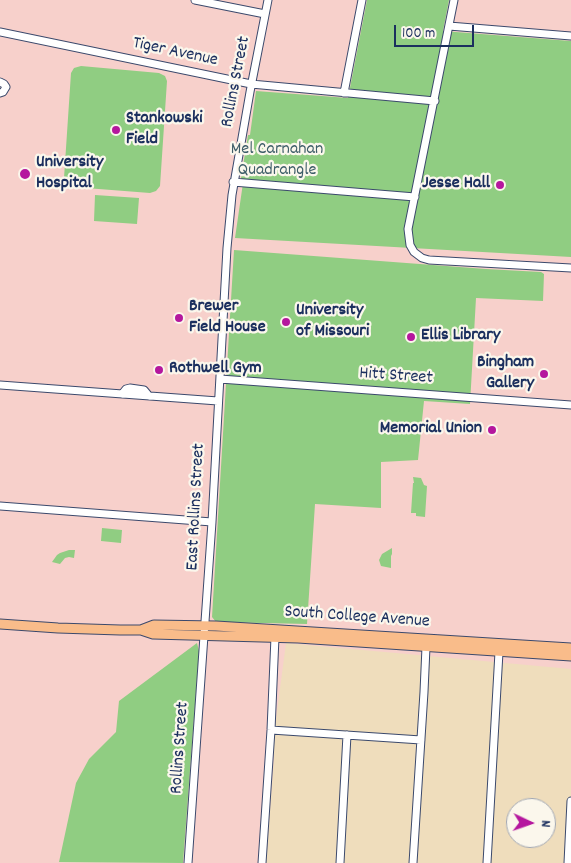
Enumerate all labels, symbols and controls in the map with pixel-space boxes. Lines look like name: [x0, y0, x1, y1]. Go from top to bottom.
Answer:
scale bar: [396, 15, 476, 47]
text: 100 m: [402, 23, 435, 45]
street label: Tiger Avenue: [131, 33, 219, 73]
street label: Rollins Street: [218, 35, 256, 129]
place label: Stankowski Field: [126, 109, 203, 152]
marker: Stankowski Field: [110, 124, 122, 136]
park label: Mel Carnahan Quadrangle: [231, 140, 323, 182]
place label: University Hospital: [36, 153, 103, 195]
marker: University Hospital: [18, 167, 32, 181]
place label: Jesse Hall: [422, 174, 490, 196]
marker: Jesse Hall: [494, 179, 506, 191]
place label: Brewer Field House: [189, 297, 266, 340]
place label: University of Missouri: [296, 301, 369, 344]
marker: Brewer Field House: [173, 312, 185, 324]
marker: University of Missouri: [280, 316, 292, 328]
place label: Ellis Library: [421, 326, 500, 348]
marker: Ellis Library: [405, 331, 417, 343]
place label: Bingham Gallery: [477, 353, 534, 396]
place label: Rothwell Gym: [169, 359, 262, 381]
marker: Rothwell Gym: [153, 364, 165, 376]
street label: Hitt Street: [359, 364, 433, 390]
marker: Bingham Gallery: [538, 368, 550, 380]
place label: Memorial Union: [380, 419, 482, 441]
marker: Memorial Union: [486, 424, 498, 436]
street label: East Rollins Street: [183, 443, 211, 571]
street label: South College Avenue: [284, 602, 430, 634]
street label: Rollins Street: [167, 701, 195, 795]
north arrow: [506, 798, 556, 848]
text: N: [535, 820, 555, 828]

